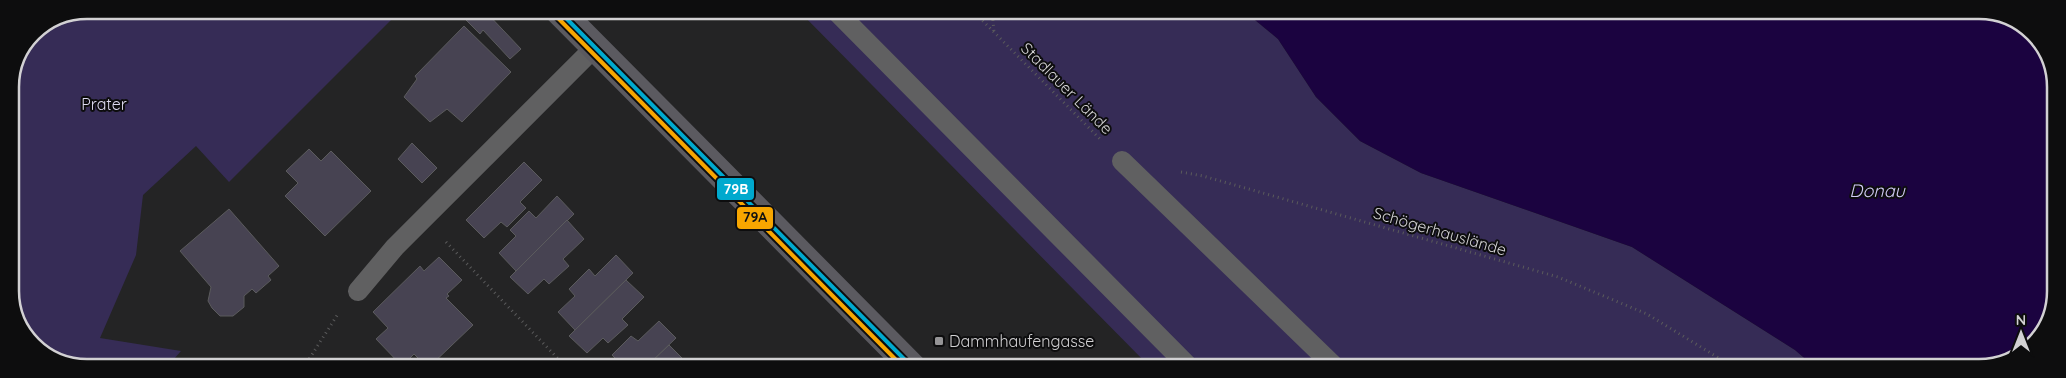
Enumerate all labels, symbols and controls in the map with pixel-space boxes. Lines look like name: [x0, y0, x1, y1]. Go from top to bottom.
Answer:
street label: Stadlauer Lände: [1017, 38, 1117, 138]
park label: Prater: [81, 94, 127, 114]
line badge: 79B: [716, 177, 755, 201]
water label: Donau: [1849, 179, 1906, 202]
text: 79B: [724, 180, 748, 198]
street label: Schögerhauslände: [1371, 202, 1509, 260]
line badge: 79A: [736, 206, 774, 230]
text: 79A: [743, 208, 767, 226]
north arrow: [1996, 308, 2046, 358]
text: N: [2016, 311, 2026, 329]
place label: Dammhaufengasse: [949, 331, 1094, 351]
marker: Dammhaufengasse: [933, 335, 945, 347]

